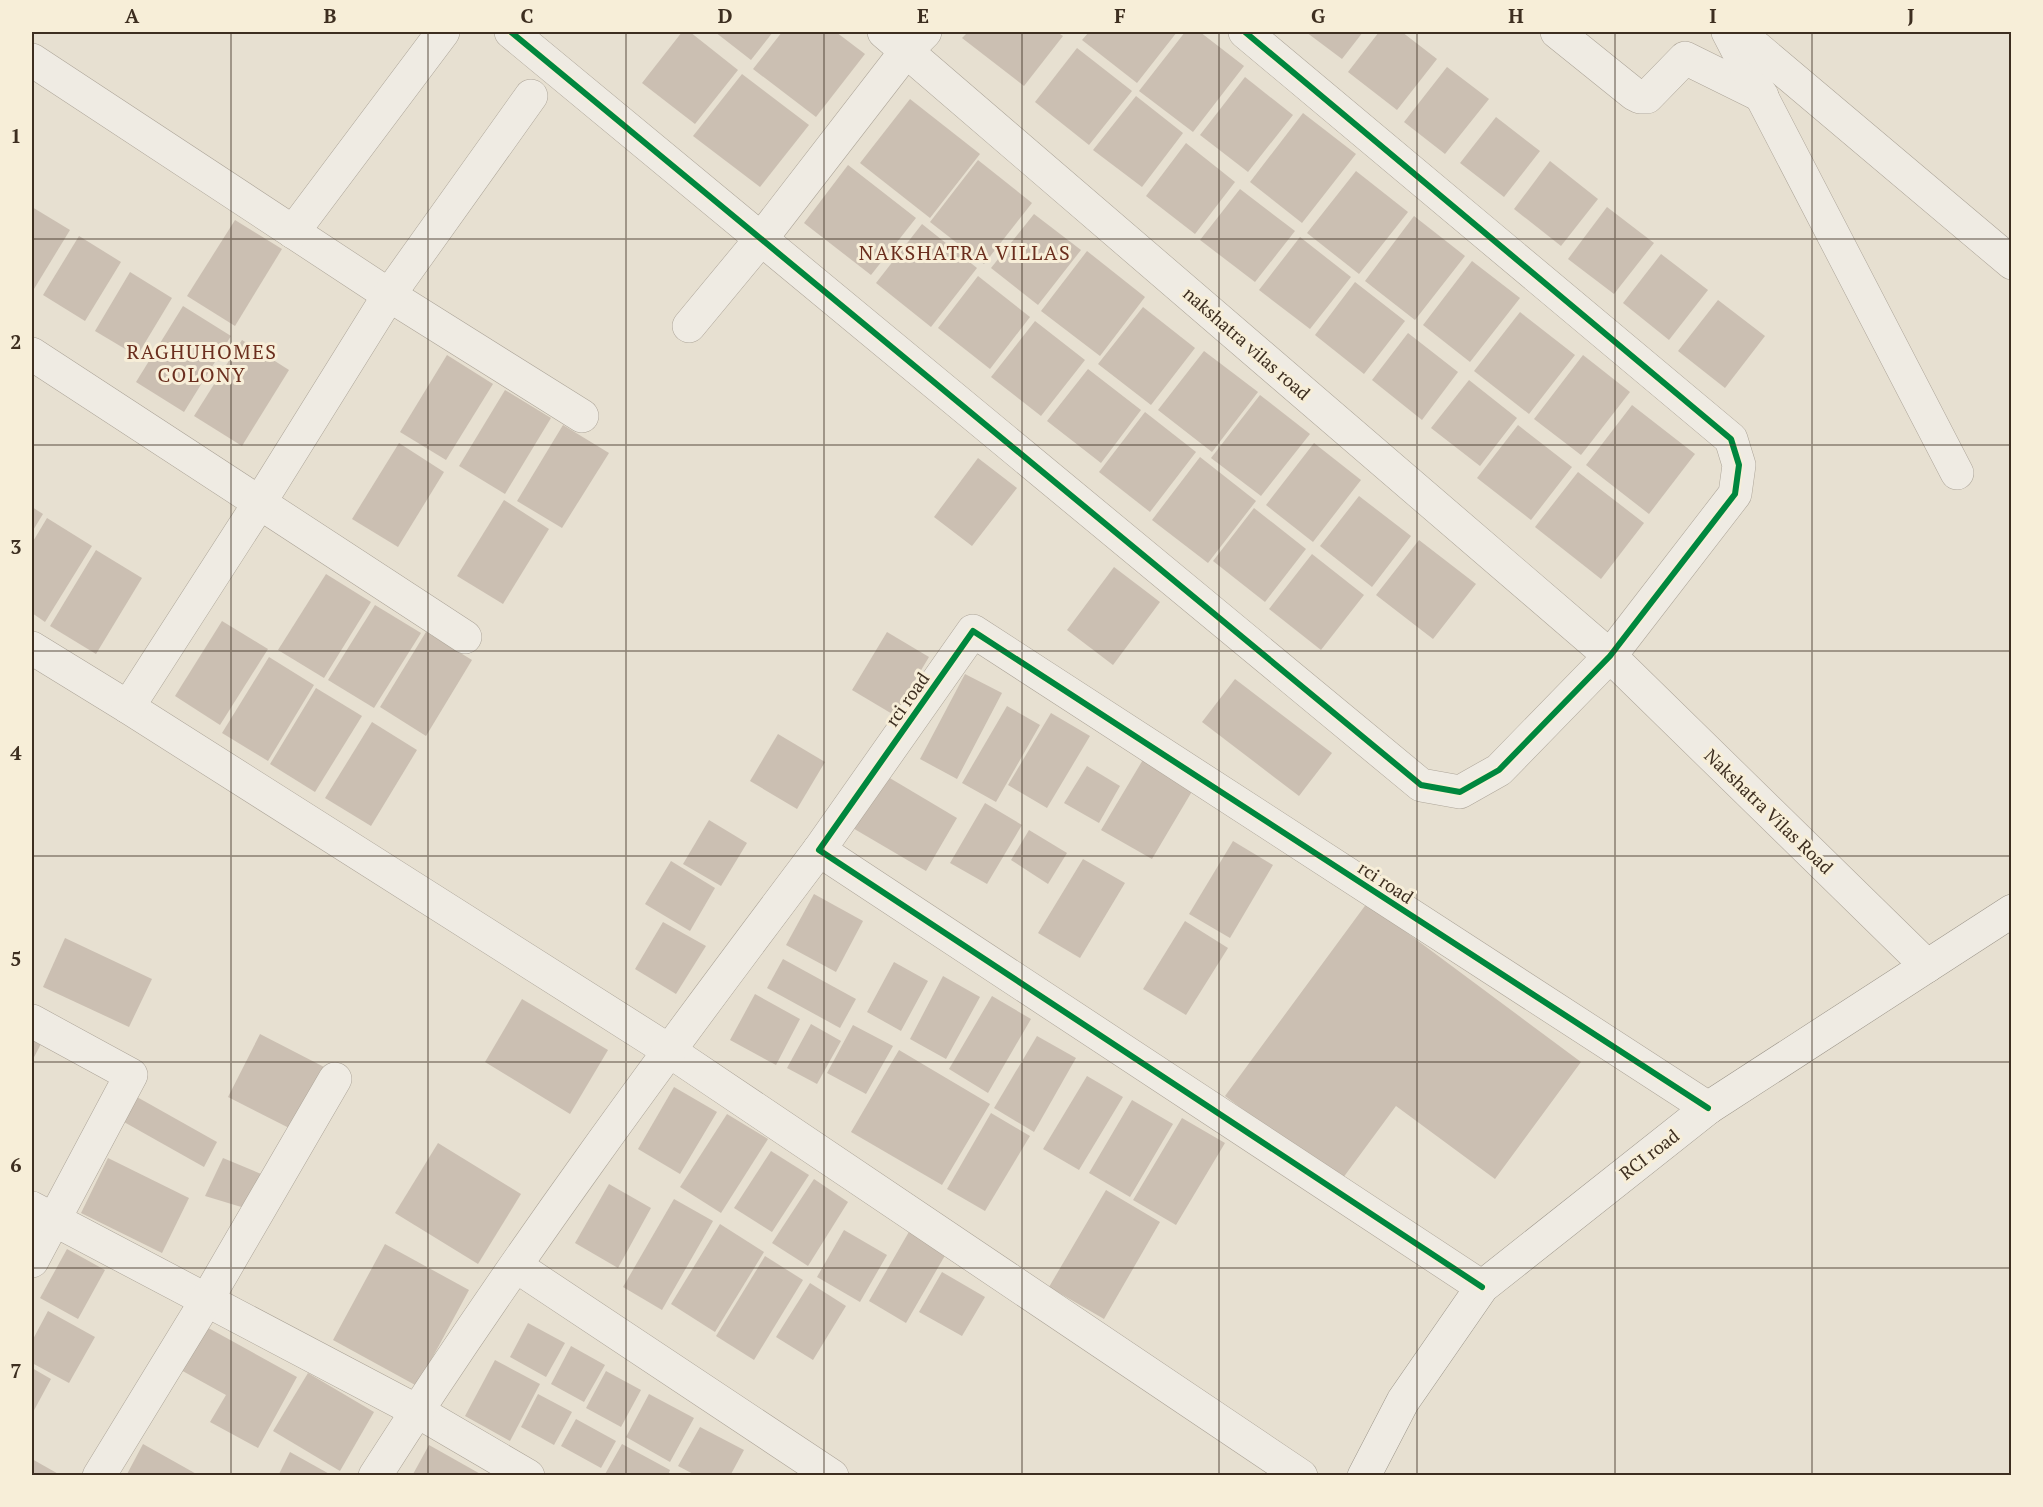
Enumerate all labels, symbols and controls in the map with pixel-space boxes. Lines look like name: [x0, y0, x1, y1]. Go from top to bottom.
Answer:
text: A: [125, 2, 140, 29]
text: B: [324, 2, 337, 29]
text: C: [520, 2, 534, 29]
text: D: [718, 2, 732, 29]
text: E: [917, 2, 929, 29]
text: F: [1114, 2, 1126, 29]
text: G: [1311, 2, 1325, 29]
text: H: [1508, 2, 1524, 29]
text: I: [1709, 2, 1717, 29]
text: J: [1907, 2, 1915, 29]
text: 1: [10, 122, 22, 149]
district label: NAKSHATRA VILLAS: [859, 239, 1071, 266]
street label: nakshatra vilas road: [1178, 281, 1316, 405]
text: 2: [10, 328, 22, 355]
district label: RAGHUHOMES COLONY: [126, 338, 278, 388]
text: 3: [10, 533, 22, 560]
street label: rci road: [880, 667, 934, 731]
text: 4: [10, 739, 22, 766]
street label: Nakshatra Vilas Road: [1699, 743, 1839, 879]
street label: rci road: [1354, 855, 1418, 909]
text: 5: [10, 945, 22, 972]
street label: RCI road: [1614, 1123, 1684, 1185]
text: 6: [10, 1151, 22, 1178]
text: 7: [10, 1357, 22, 1384]

